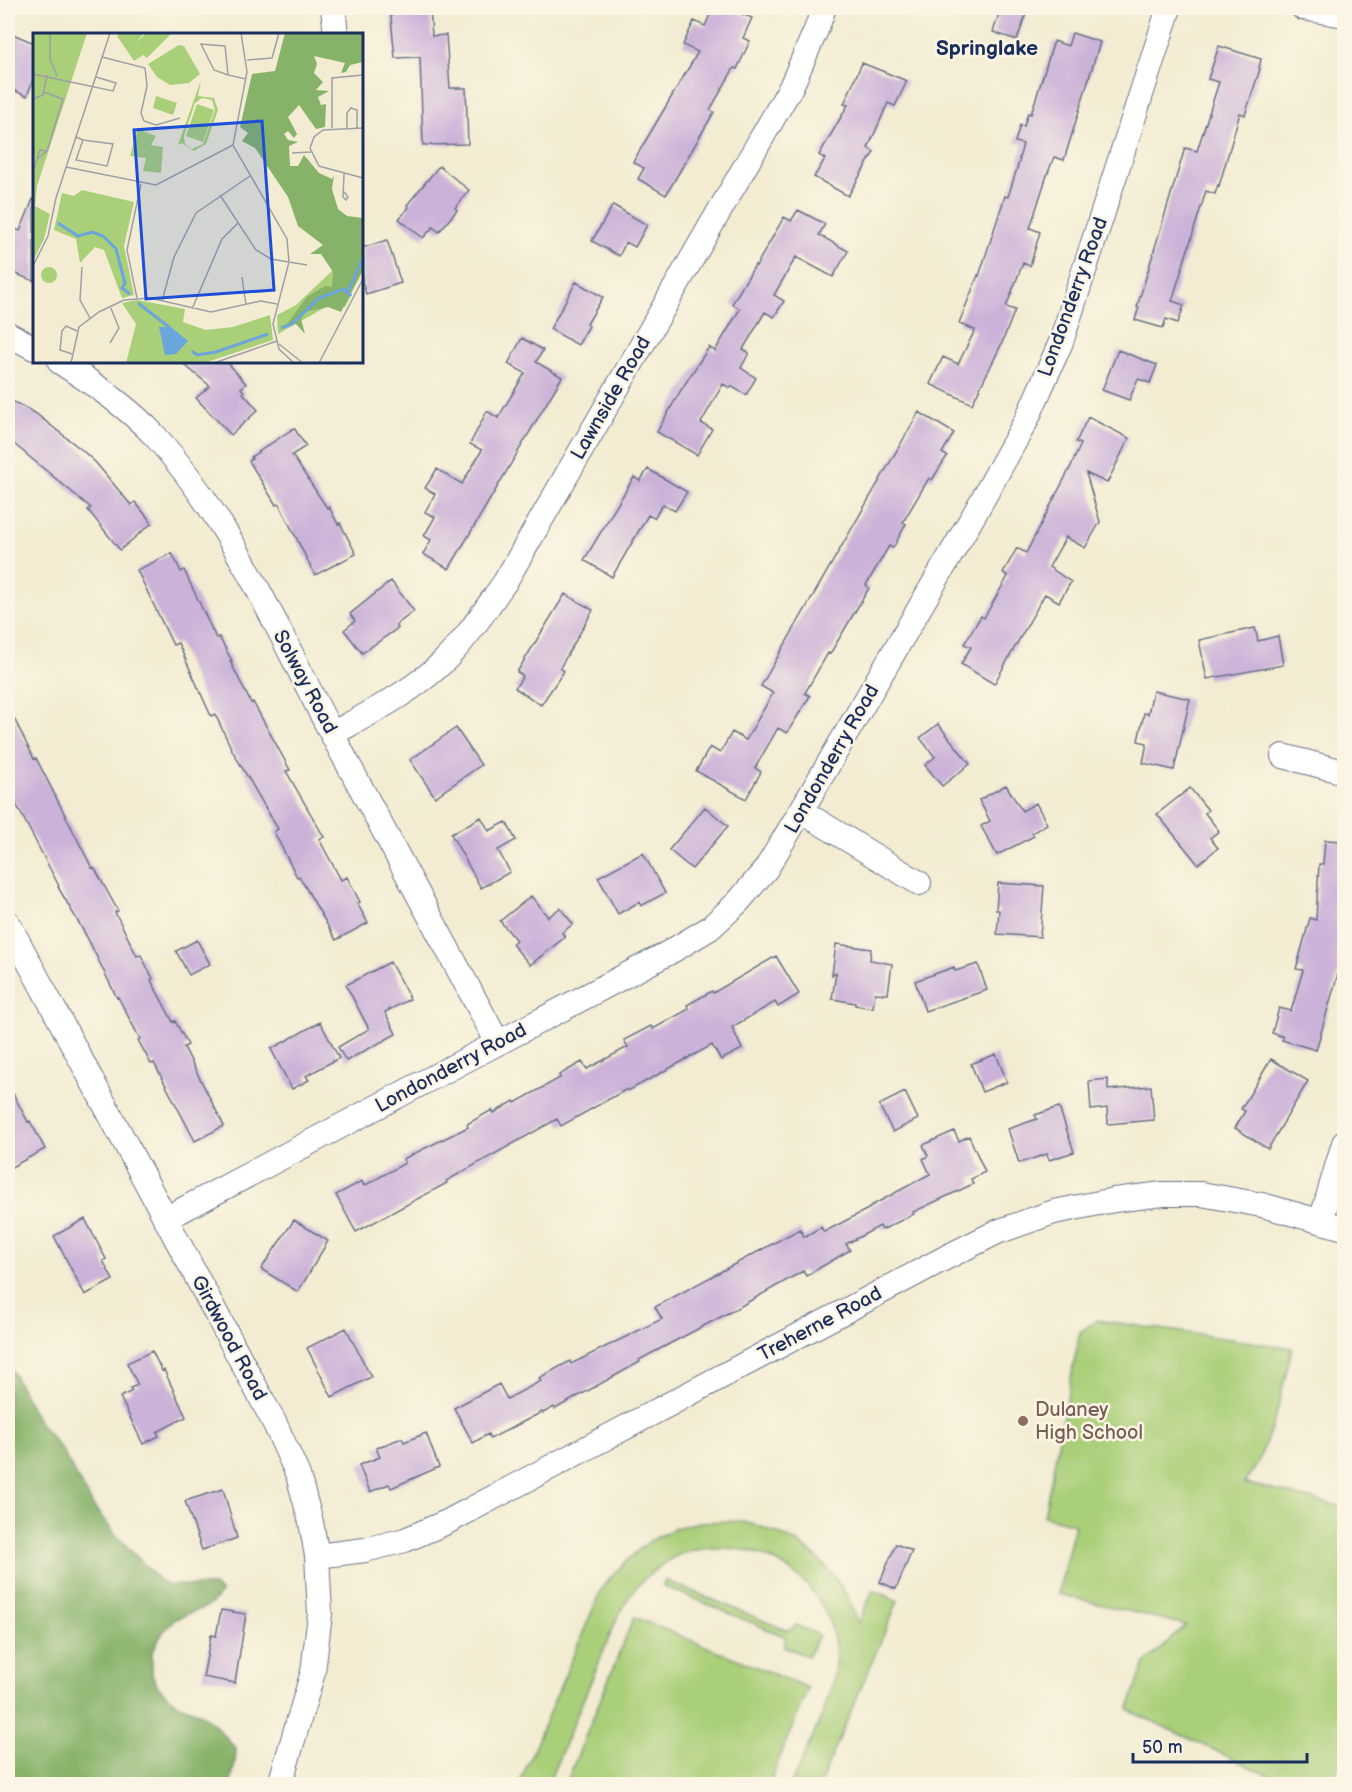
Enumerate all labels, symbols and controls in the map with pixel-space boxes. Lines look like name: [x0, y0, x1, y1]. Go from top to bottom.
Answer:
inset map: [33, 33, 363, 363]
district label: Springlake: [936, 36, 1038, 61]
street label: Londonderry Road: [1033, 214, 1113, 380]
street label: Lawnside Road: [566, 332, 656, 464]
street label: Solway Road: [268, 626, 342, 738]
street label: Londonderry Road: [780, 680, 884, 838]
street label: Londonderry Road: [371, 1018, 531, 1118]
street label: Girdwood Road: [186, 1271, 272, 1405]
street label: Treherne Road: [754, 1281, 886, 1367]
place label: Dulaney High School: [1035, 1398, 1143, 1445]
marker: Dulaney High School: [1016, 1414, 1030, 1428]
scale bar: [1133, 1726, 1307, 1764]
text: 50 m: [1142, 1737, 1183, 1758]

